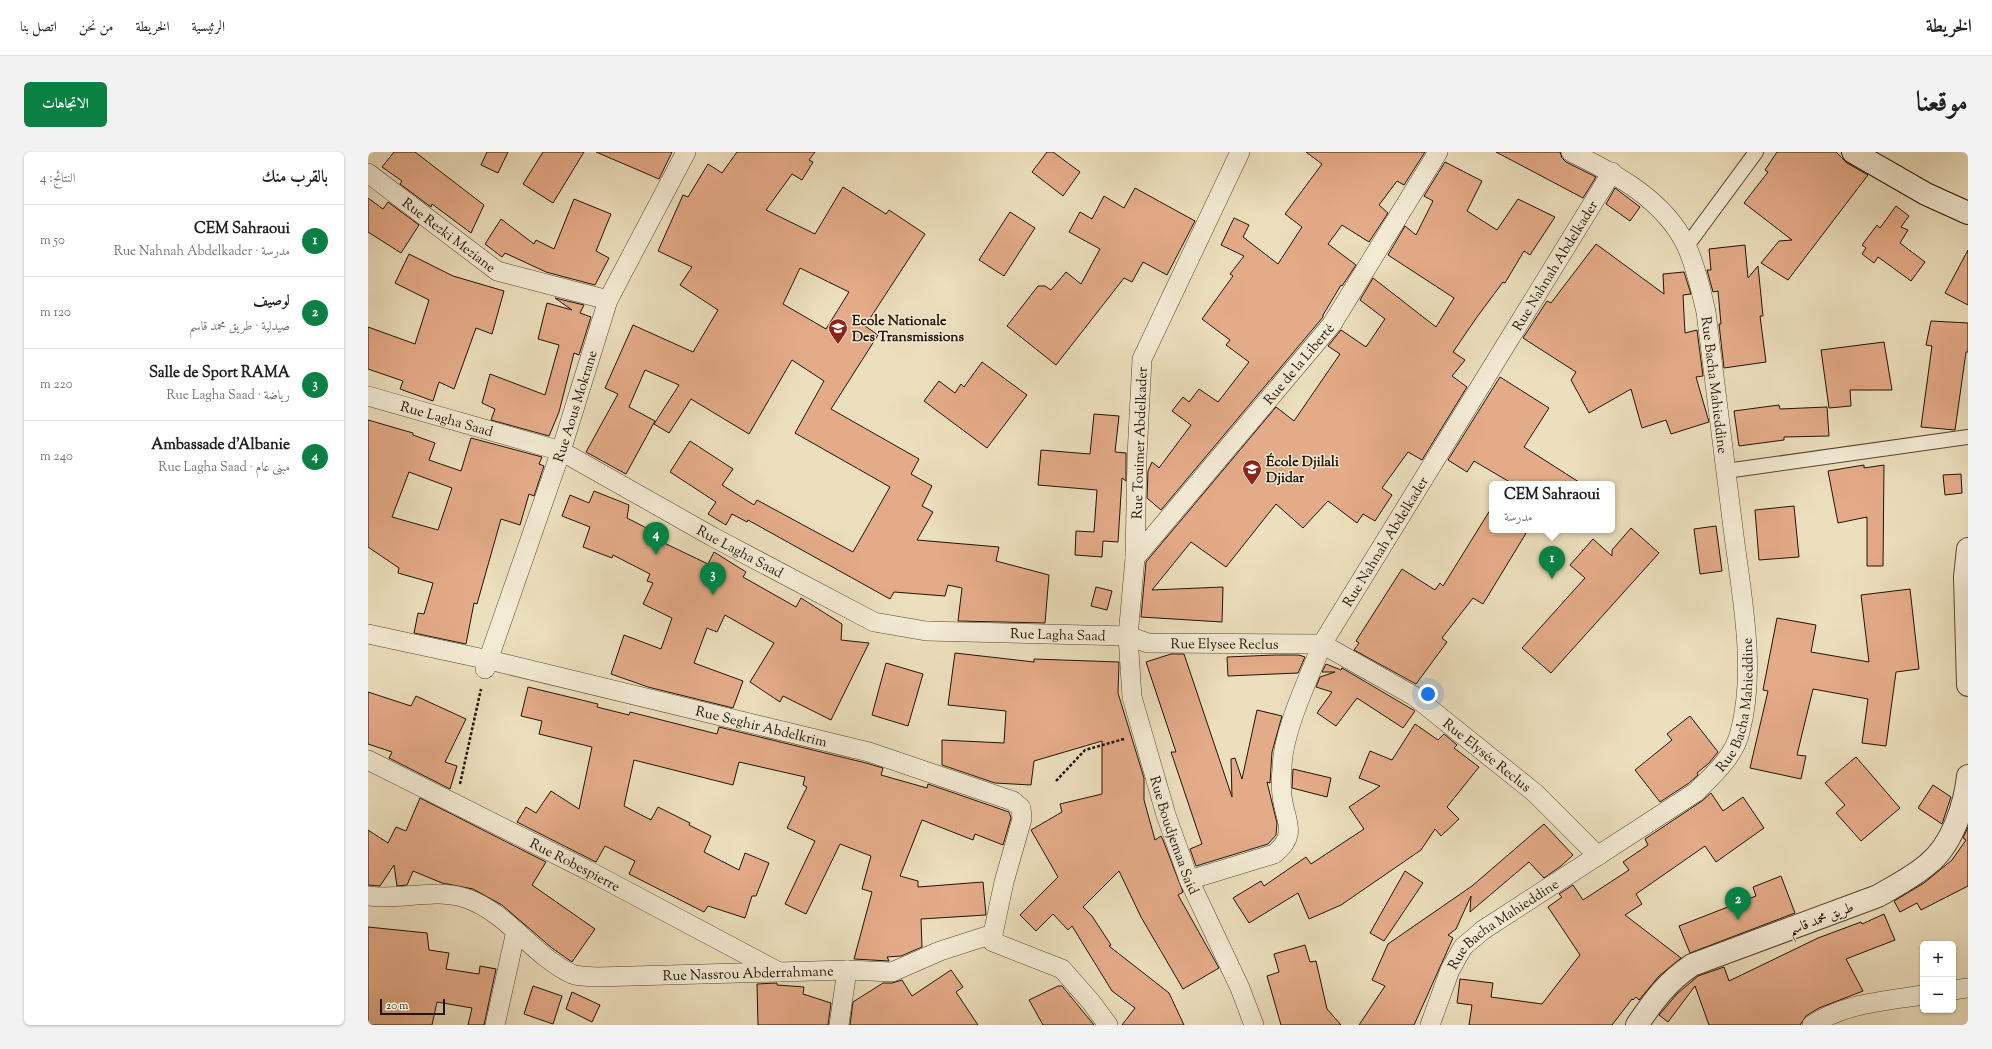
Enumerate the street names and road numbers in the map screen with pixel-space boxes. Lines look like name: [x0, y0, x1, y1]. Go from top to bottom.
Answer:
street label: Rue Rezki Meziane: [397, 194, 499, 278]
street label: Rue Nahnah Abdelkader: [1509, 197, 1604, 335]
street label: Rue Bacha Mahieddine: [1695, 315, 1731, 455]
street label: Rue de la Liberté: [1260, 320, 1340, 410]
street label: Rue Aous Mokrane: [550, 348, 604, 465]
street label: Rue Touimer Abdelkader: [1128, 366, 1154, 520]
street label: Rue Lagha Saad: [398, 398, 495, 443]
street label: Rue Nahnah Abdelkader: [1339, 473, 1435, 611]
street label: Rue Lagha Saad: [692, 522, 786, 584]
street label: Rue Lagha Saad: [1010, 625, 1106, 647]
street label: Rue Elysee Reclus: [1171, 635, 1279, 656]
street label: Rue Bacha Mahieddine: [1712, 637, 1760, 777]
street label: Rue Seghir Abdelkrim: [693, 702, 829, 754]
street label: Rue Elysée Reclus: [1438, 715, 1534, 798]
street label: Rue Boudjemaa Said: [1143, 774, 1203, 899]
street label: Rue Robespierre: [526, 835, 623, 898]
street label: Rue Bacha Mahieddine: [1444, 875, 1563, 974]
street label: طريق محمد قاسم: [1786, 898, 1858, 943]
street label: Rue Nassrou Abderrahmane: [662, 962, 834, 987]

